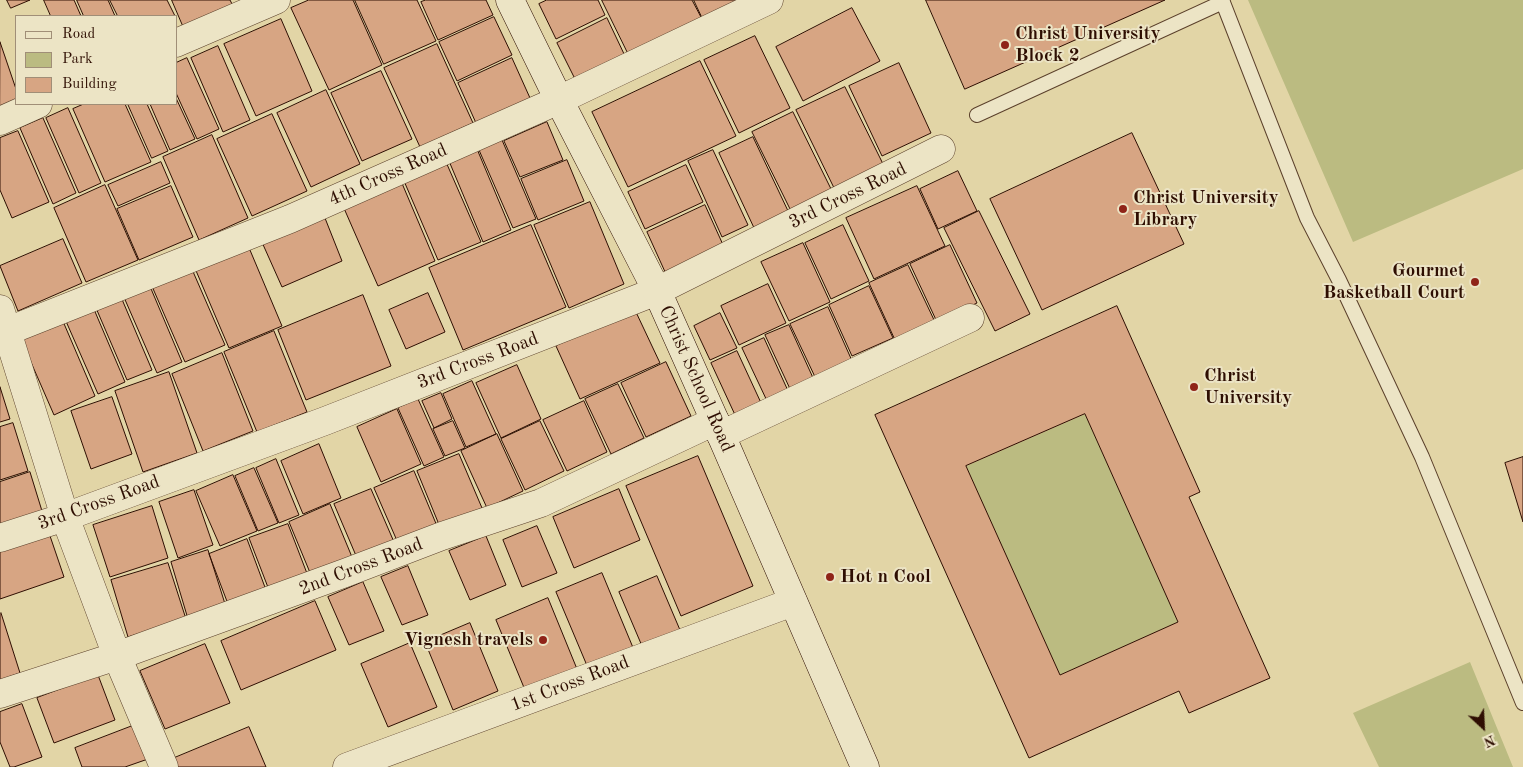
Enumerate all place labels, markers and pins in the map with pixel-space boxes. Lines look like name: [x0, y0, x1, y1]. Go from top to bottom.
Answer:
place label: Christ University Block 2: [1015, 23, 1161, 67]
marker: Christ University Block 2: [999, 39, 1011, 51]
place label: Christ University Library: [1133, 187, 1279, 231]
marker: Christ University Library: [1117, 203, 1129, 215]
place label: Gourmet Basketball Court: [1323, 260, 1465, 304]
marker: Gourmet Basketball Court: [1469, 276, 1481, 288]
place label: Christ University: [1204, 365, 1292, 409]
marker: Christ University: [1188, 381, 1200, 393]
place label: Hot n Cool: [840, 566, 931, 588]
marker: Hot n Cool: [824, 571, 836, 583]
place label: Vignesh travels: [404, 629, 533, 651]
marker: Vignesh travels: [537, 634, 549, 646]

